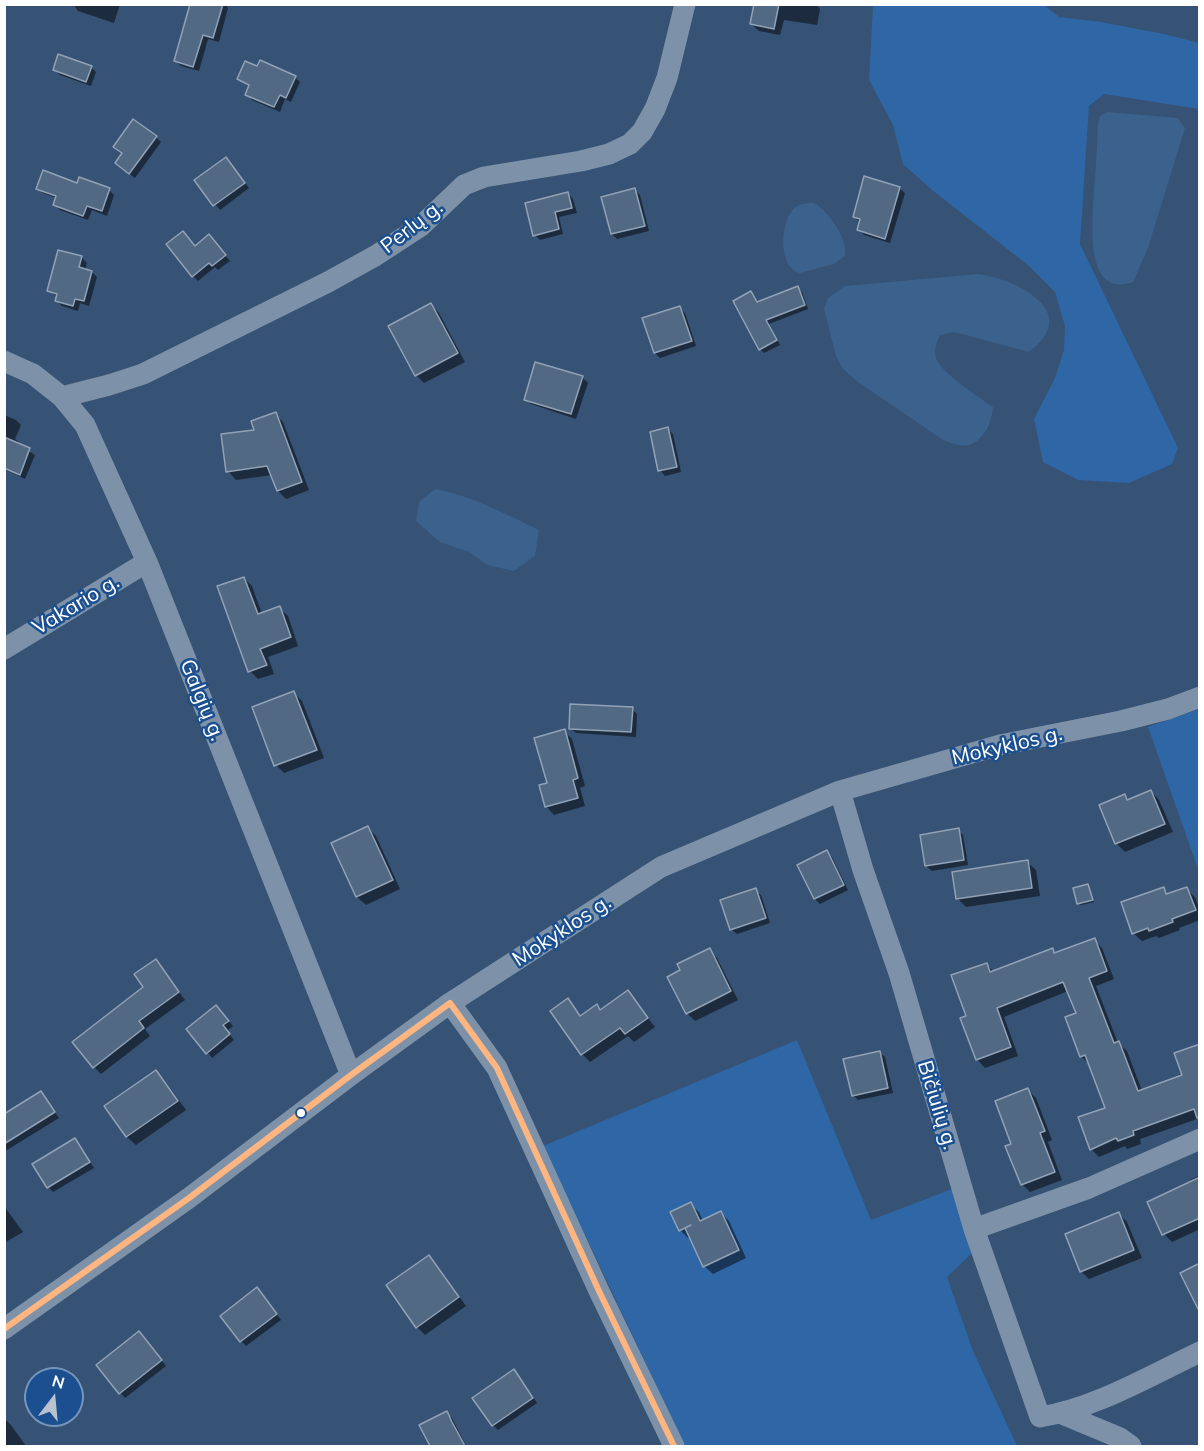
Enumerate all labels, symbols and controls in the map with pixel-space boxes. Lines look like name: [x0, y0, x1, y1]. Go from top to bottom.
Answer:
street label: Perlų g.: [376, 195, 448, 259]
street label: Vakario g.: [28, 569, 124, 641]
street label: Galgių g.: [174, 656, 230, 744]
street label: Mokyklos g.: [949, 721, 1065, 771]
street label: Mokyklos g.: [508, 890, 616, 972]
street label: Bičiulių g.: [912, 1057, 962, 1153]
unlabelled marker: [295, 1107, 307, 1119]
north arrow: [24, 1367, 84, 1427]
text: N: [50, 1370, 67, 1393]

